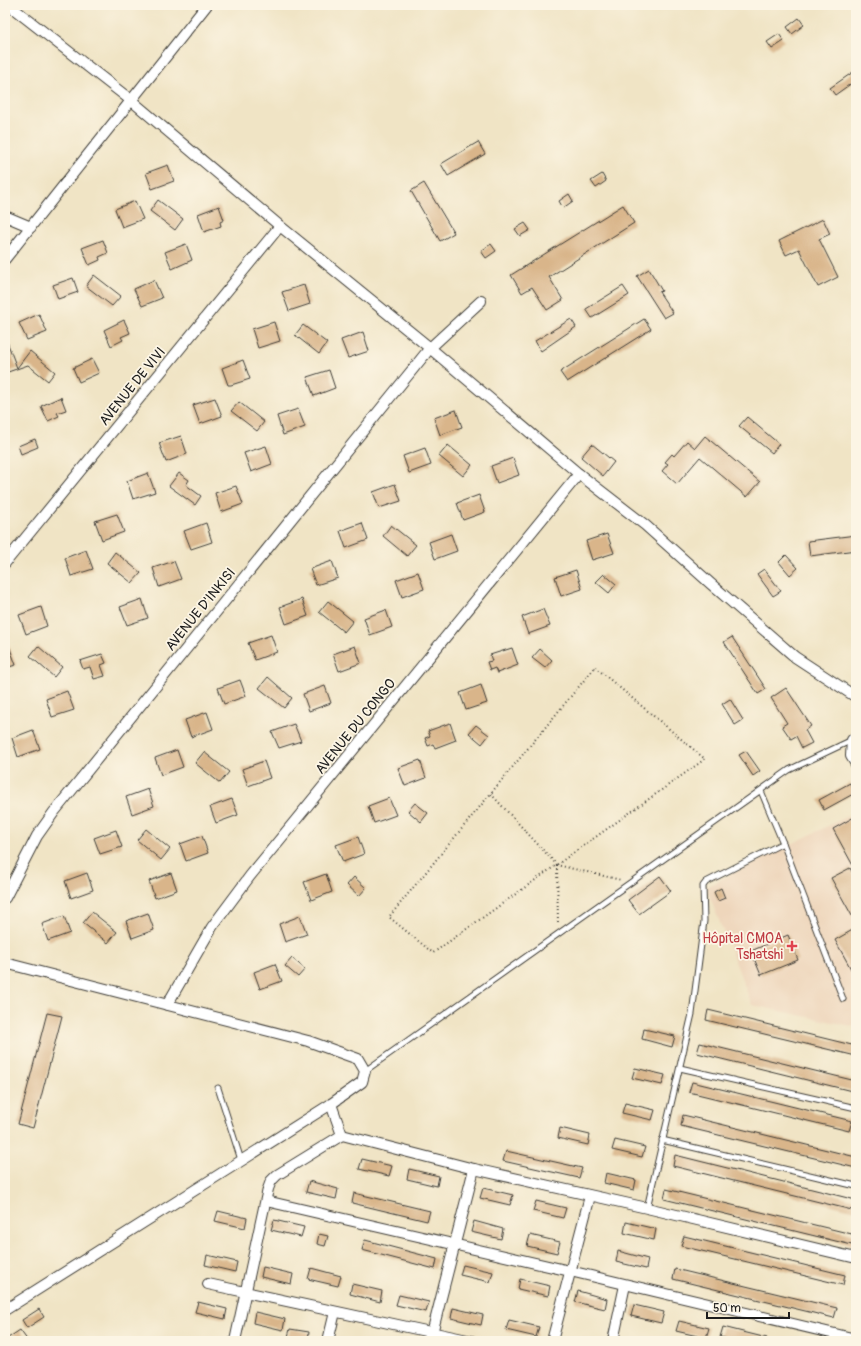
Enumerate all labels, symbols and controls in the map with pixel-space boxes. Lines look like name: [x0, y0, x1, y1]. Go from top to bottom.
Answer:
street label: AVENUE DE VIVI: [96, 344, 169, 429]
street label: AVENUE D'INKISI: [162, 564, 239, 654]
street label: AVENUE DU CONGO: [312, 675, 399, 777]
place label: Hôpital CMOA Tshatshi: [702, 930, 783, 963]
marker: Hôpital CMOA Tshatshi: [786, 940, 798, 952]
scale bar: [707, 1294, 789, 1320]
text: 50 m: [713, 1301, 741, 1316]

